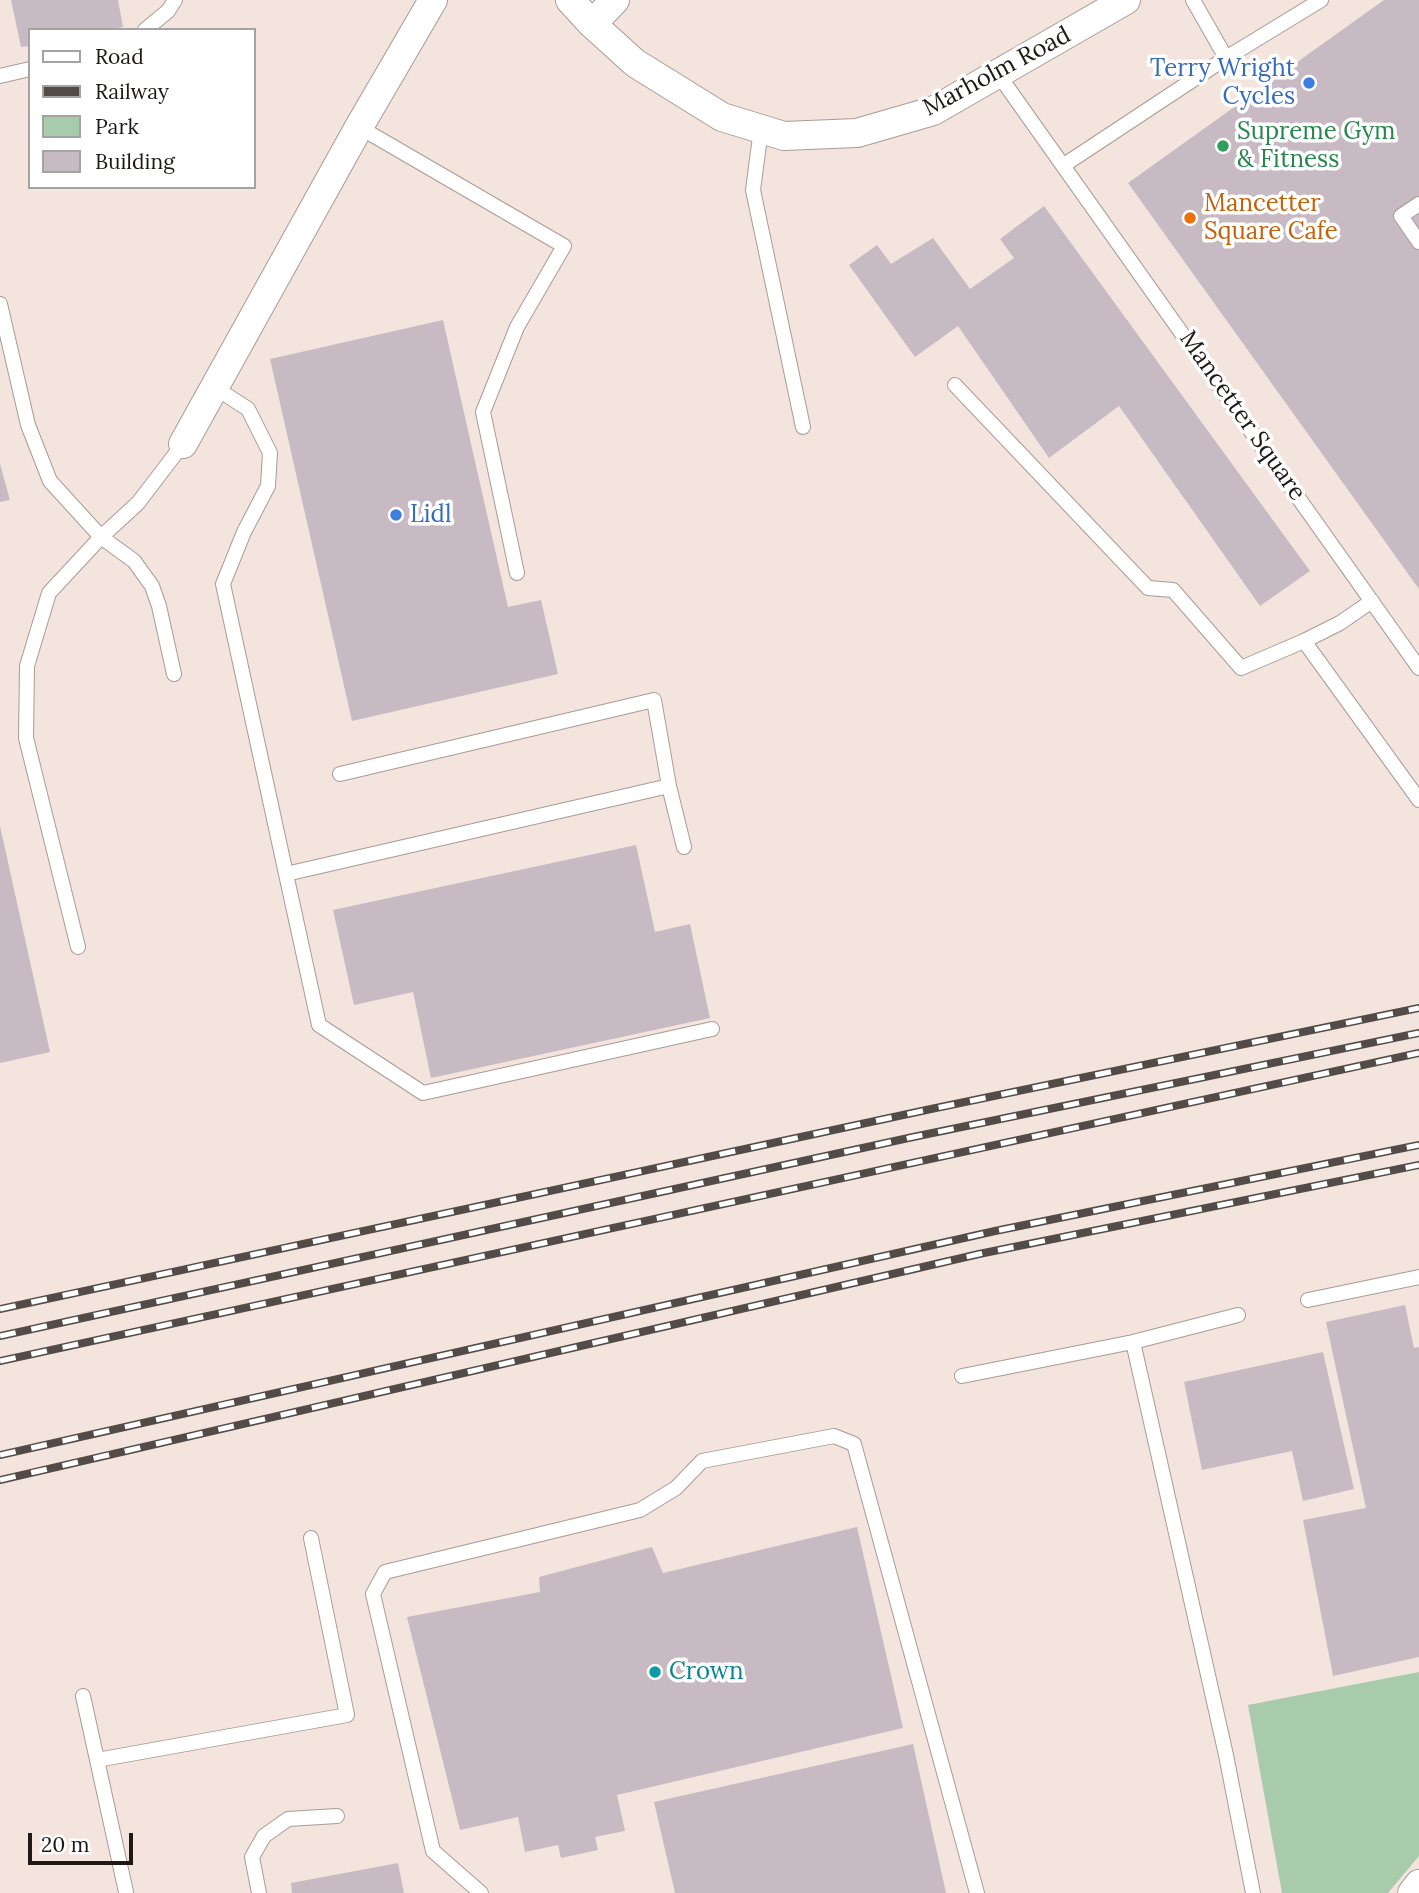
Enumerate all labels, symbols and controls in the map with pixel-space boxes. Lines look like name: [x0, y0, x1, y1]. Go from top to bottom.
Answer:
street label: Marholm Road: [918, 21, 1076, 123]
legend: [28, 28, 256, 189]
text: Road: [95, 43, 144, 70]
place label: Terry Wright Cycles: [1150, 55, 1295, 111]
marker: Terry Wright Cycles: [1301, 75, 1317, 91]
text: Railway: [95, 78, 169, 105]
text: Park: [95, 113, 139, 140]
place label: Supreme Gym & Fitness: [1237, 118, 1396, 174]
marker: Supreme Gym & Fitness: [1215, 138, 1231, 154]
text: Building: [95, 148, 175, 175]
place label: Mancetter Square Cafe: [1204, 190, 1338, 246]
marker: Mancetter Square Cafe: [1182, 210, 1198, 226]
street label: Mancetter Square: [1173, 326, 1311, 506]
place label: Lidl: [410, 501, 451, 529]
marker: Lidl: [388, 507, 404, 523]
place label: Crown: [669, 1658, 744, 1686]
marker: Crown: [647, 1664, 663, 1680]
scale bar: [32, 1820, 136, 1864]
text: 20 m: [41, 1831, 90, 1858]

